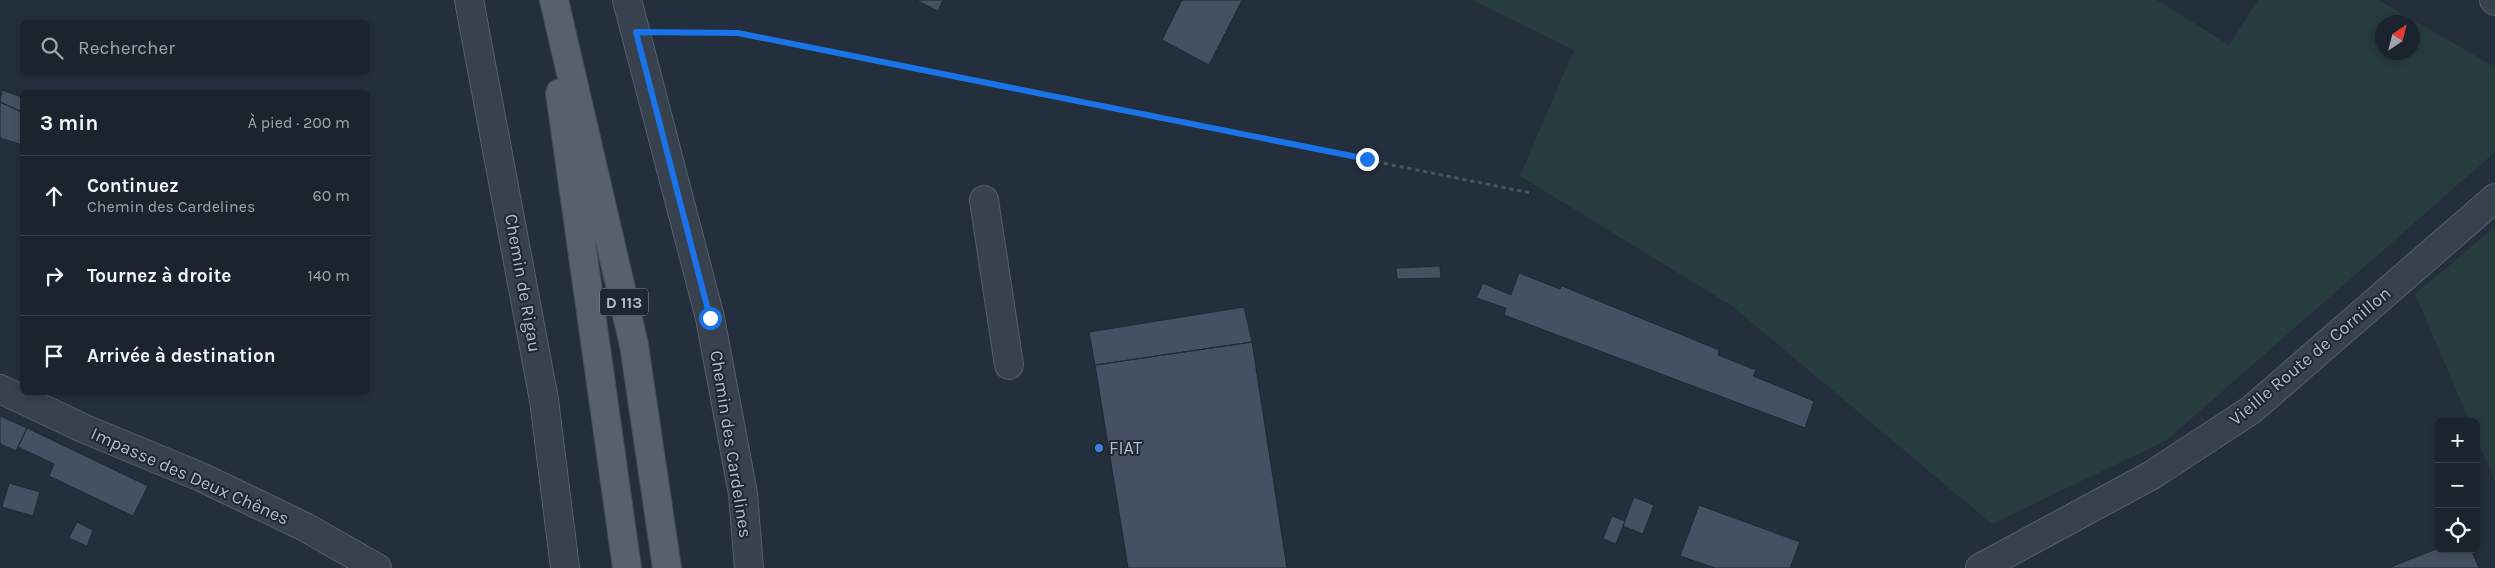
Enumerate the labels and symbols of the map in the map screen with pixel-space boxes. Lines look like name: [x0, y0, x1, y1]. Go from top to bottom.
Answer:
north arrow: [2375, 15, 2420, 60]
route end: [1356, 148, 1379, 171]
street label: Chemin de Rigau: [500, 212, 546, 354]
street label: Vieille Route de Cornillon: [2225, 282, 2395, 430]
road number: D 113: [600, 288, 648, 316]
route start: [699, 307, 722, 330]
street label: Chemin des Cardelines: [705, 349, 757, 539]
street label: Impasse des Deux Chênes: [87, 422, 293, 530]
place label: FIAT: [1109, 437, 1142, 459]
marker: FIAT: [1093, 442, 1105, 454]

